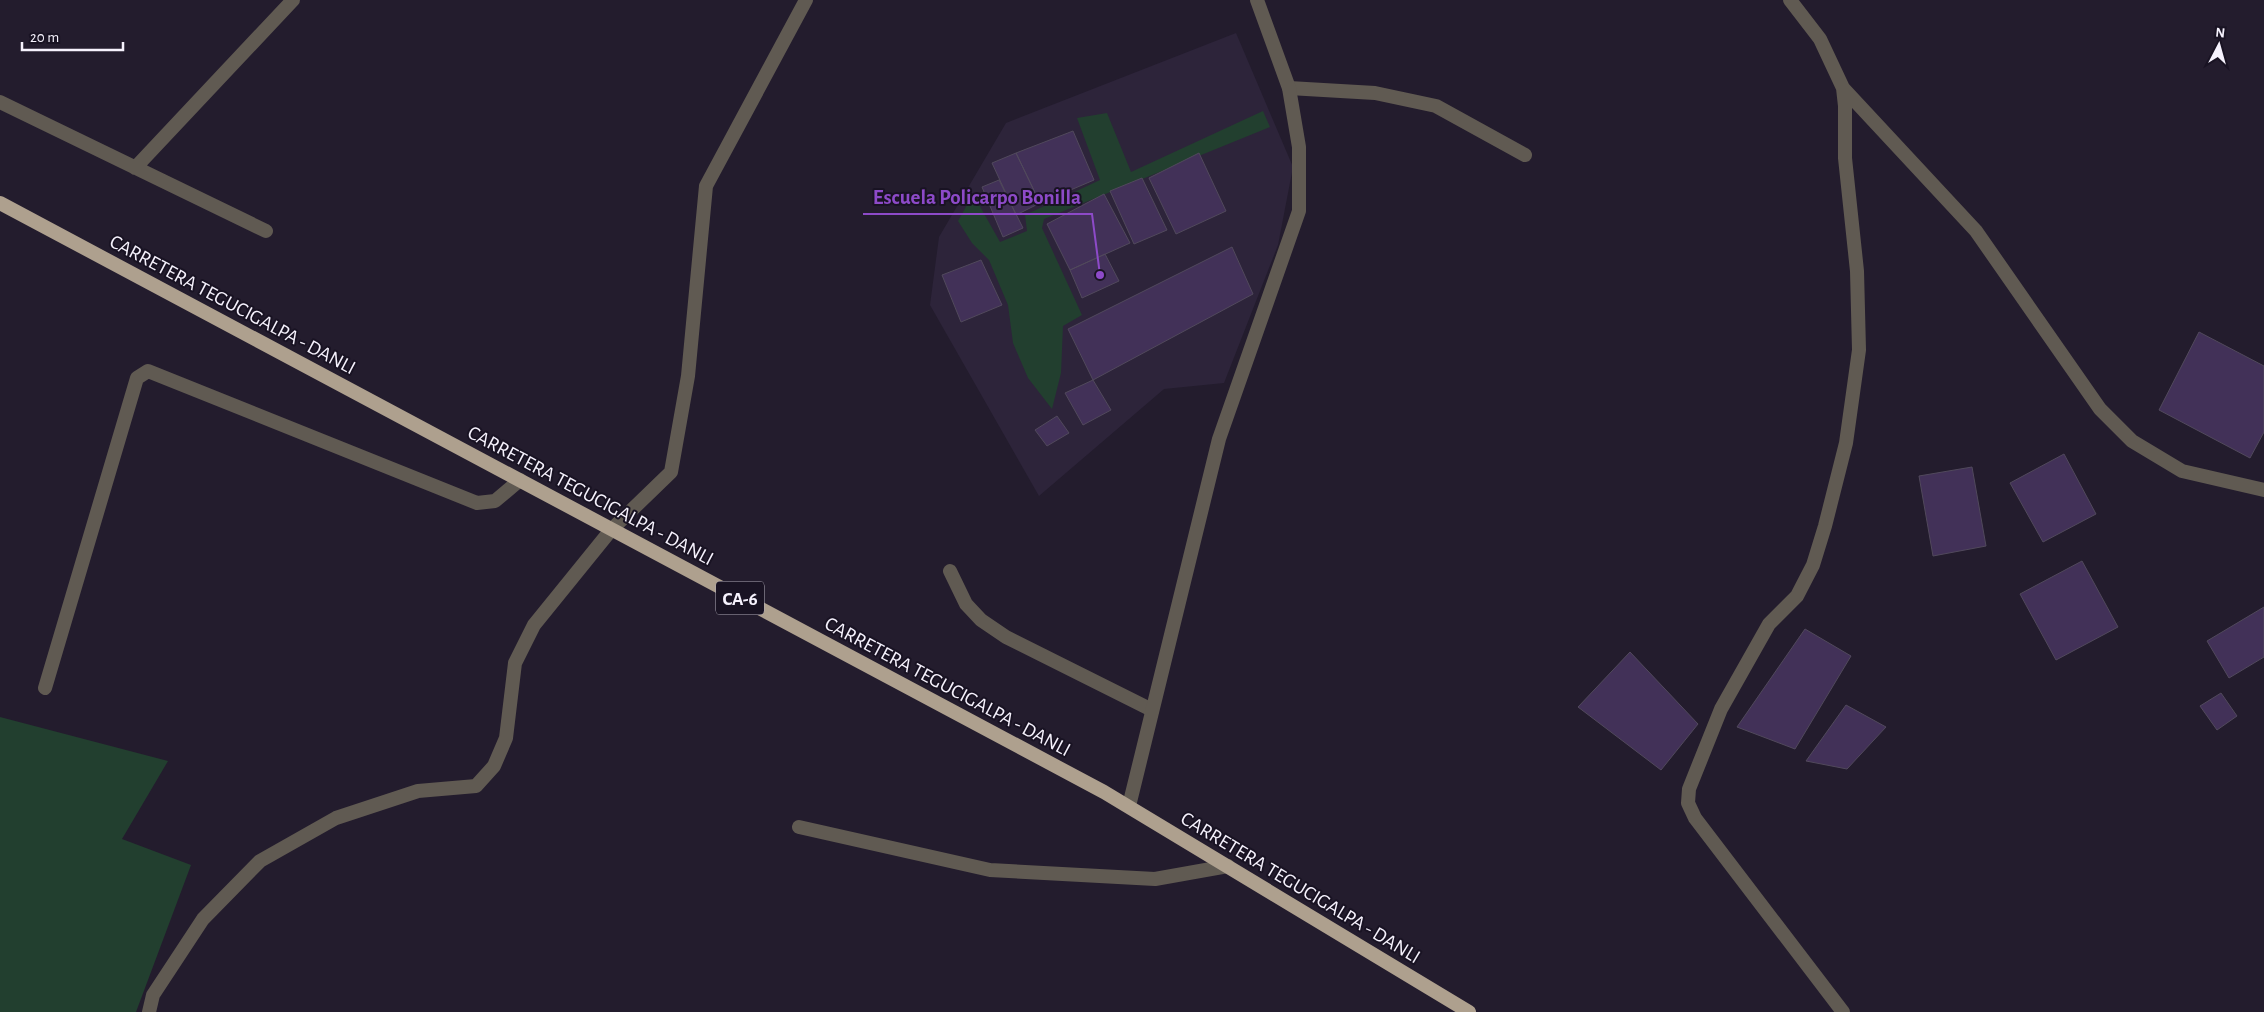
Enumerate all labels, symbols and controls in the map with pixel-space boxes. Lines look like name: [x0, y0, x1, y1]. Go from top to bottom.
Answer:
scale bar: [22, 20, 124, 52]
north arrow: [2194, 20, 2244, 70]
text: N: [2215, 26, 2226, 41]
text: 20 m: [30, 30, 59, 45]
callout: Escuela Policarpo Bonilla: [863, 178, 1092, 214]
text: Escuela Policarpo Bonilla: [873, 187, 1081, 208]
street label: CARRETERA TEGUCIGALPA - DANLI: [106, 231, 359, 378]
street label: CARRETERA TEGUCIGALPA - DANLI: [464, 422, 717, 569]
road number: CA-6: [716, 582, 764, 614]
street label: CARRETERA TEGUCIGALPA - DANLI: [821, 613, 1074, 760]
street label: CARRETERA TEGUCIGALPA - DANLI: [1177, 808, 1424, 967]

